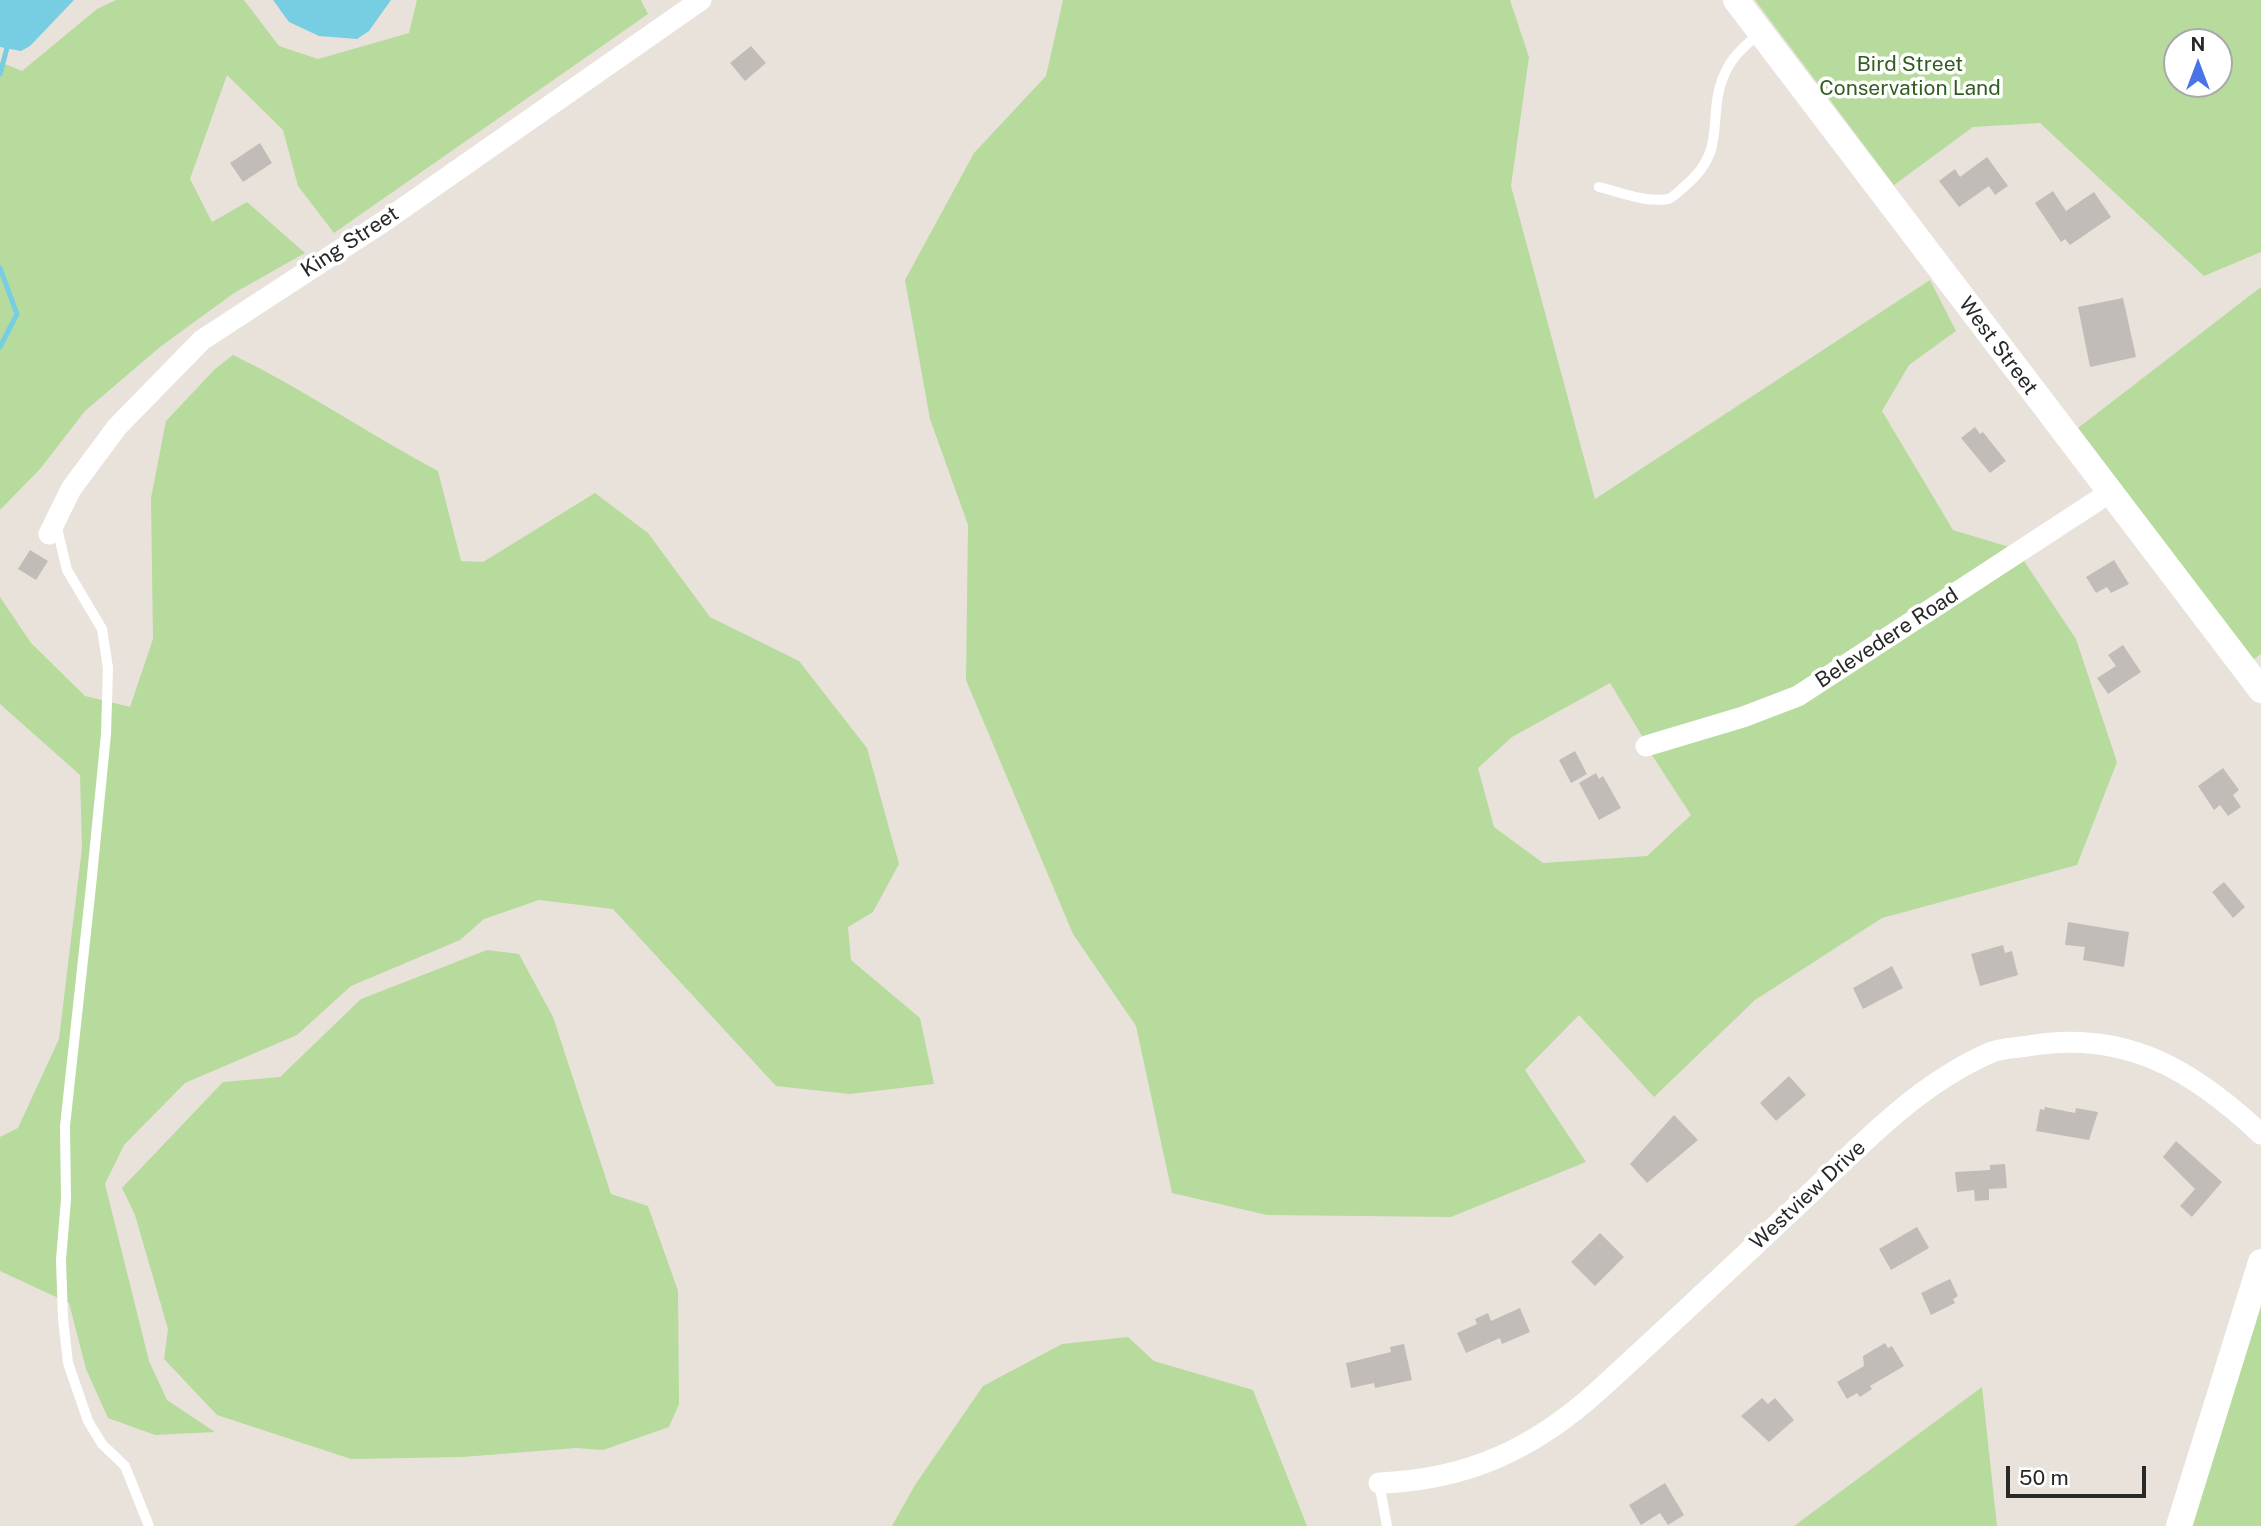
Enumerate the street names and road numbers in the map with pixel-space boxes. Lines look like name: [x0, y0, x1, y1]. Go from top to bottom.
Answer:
street label: King Street: [296, 201, 404, 283]
street label: West Street: [1953, 292, 2043, 400]
street label: Belevedere Road: [1811, 582, 1963, 694]
street label: Westview Drive: [1745, 1135, 1871, 1255]

